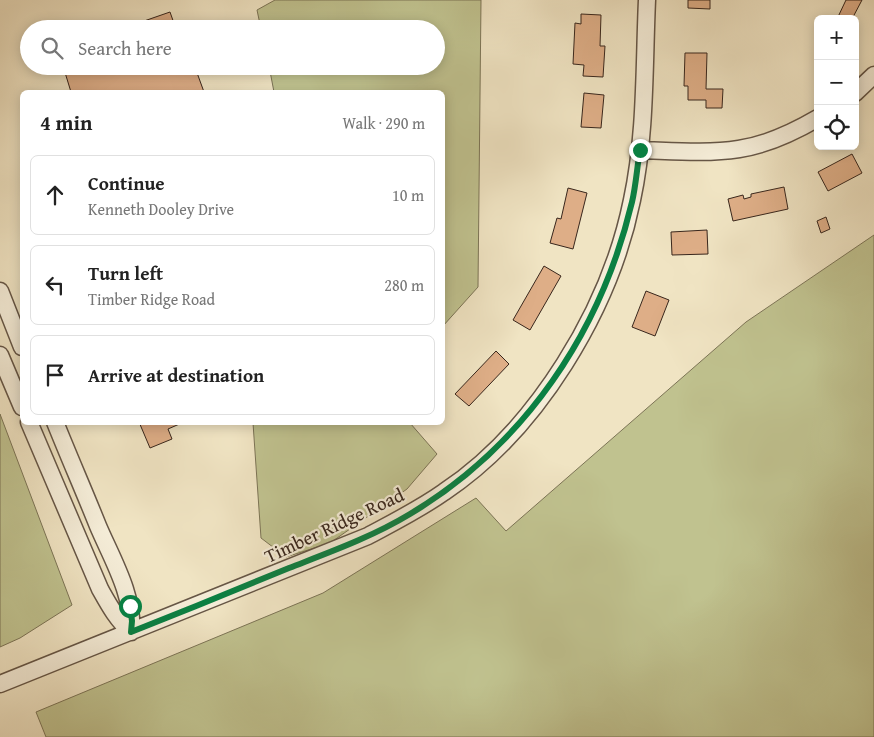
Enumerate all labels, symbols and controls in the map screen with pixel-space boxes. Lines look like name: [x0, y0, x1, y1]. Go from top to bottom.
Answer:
map controls: [814, 15, 859, 150]
button: +: [814, 15, 859, 60]
search box: [20, 20, 445, 75]
icon: search: [38, 34, 66, 62]
text: Search here: [78, 34, 172, 62]
button: −: [814, 60, 859, 105]
button: locate: [814, 105, 859, 150]
text: 4 min: [40, 107, 92, 138]
text: Walk · 290 m: [342, 111, 425, 135]
route end: [629, 139, 652, 162]
text: Continue: [88, 169, 165, 197]
icon: ahead: [41, 181, 69, 209]
text: 10 m: [392, 183, 424, 207]
text: Kenneth Dooley Drive: [88, 197, 234, 221]
text: Turn left: [88, 259, 163, 287]
icon: left: [41, 271, 69, 299]
text: 280 m: [384, 273, 424, 297]
text: Timber Ridge Road: [88, 287, 215, 311]
icon: arrive: [41, 361, 69, 389]
text: Arrive at destination: [88, 361, 264, 389]
street label: Timber Ridge Road: [260, 480, 409, 570]
route start: [119, 595, 142, 618]

